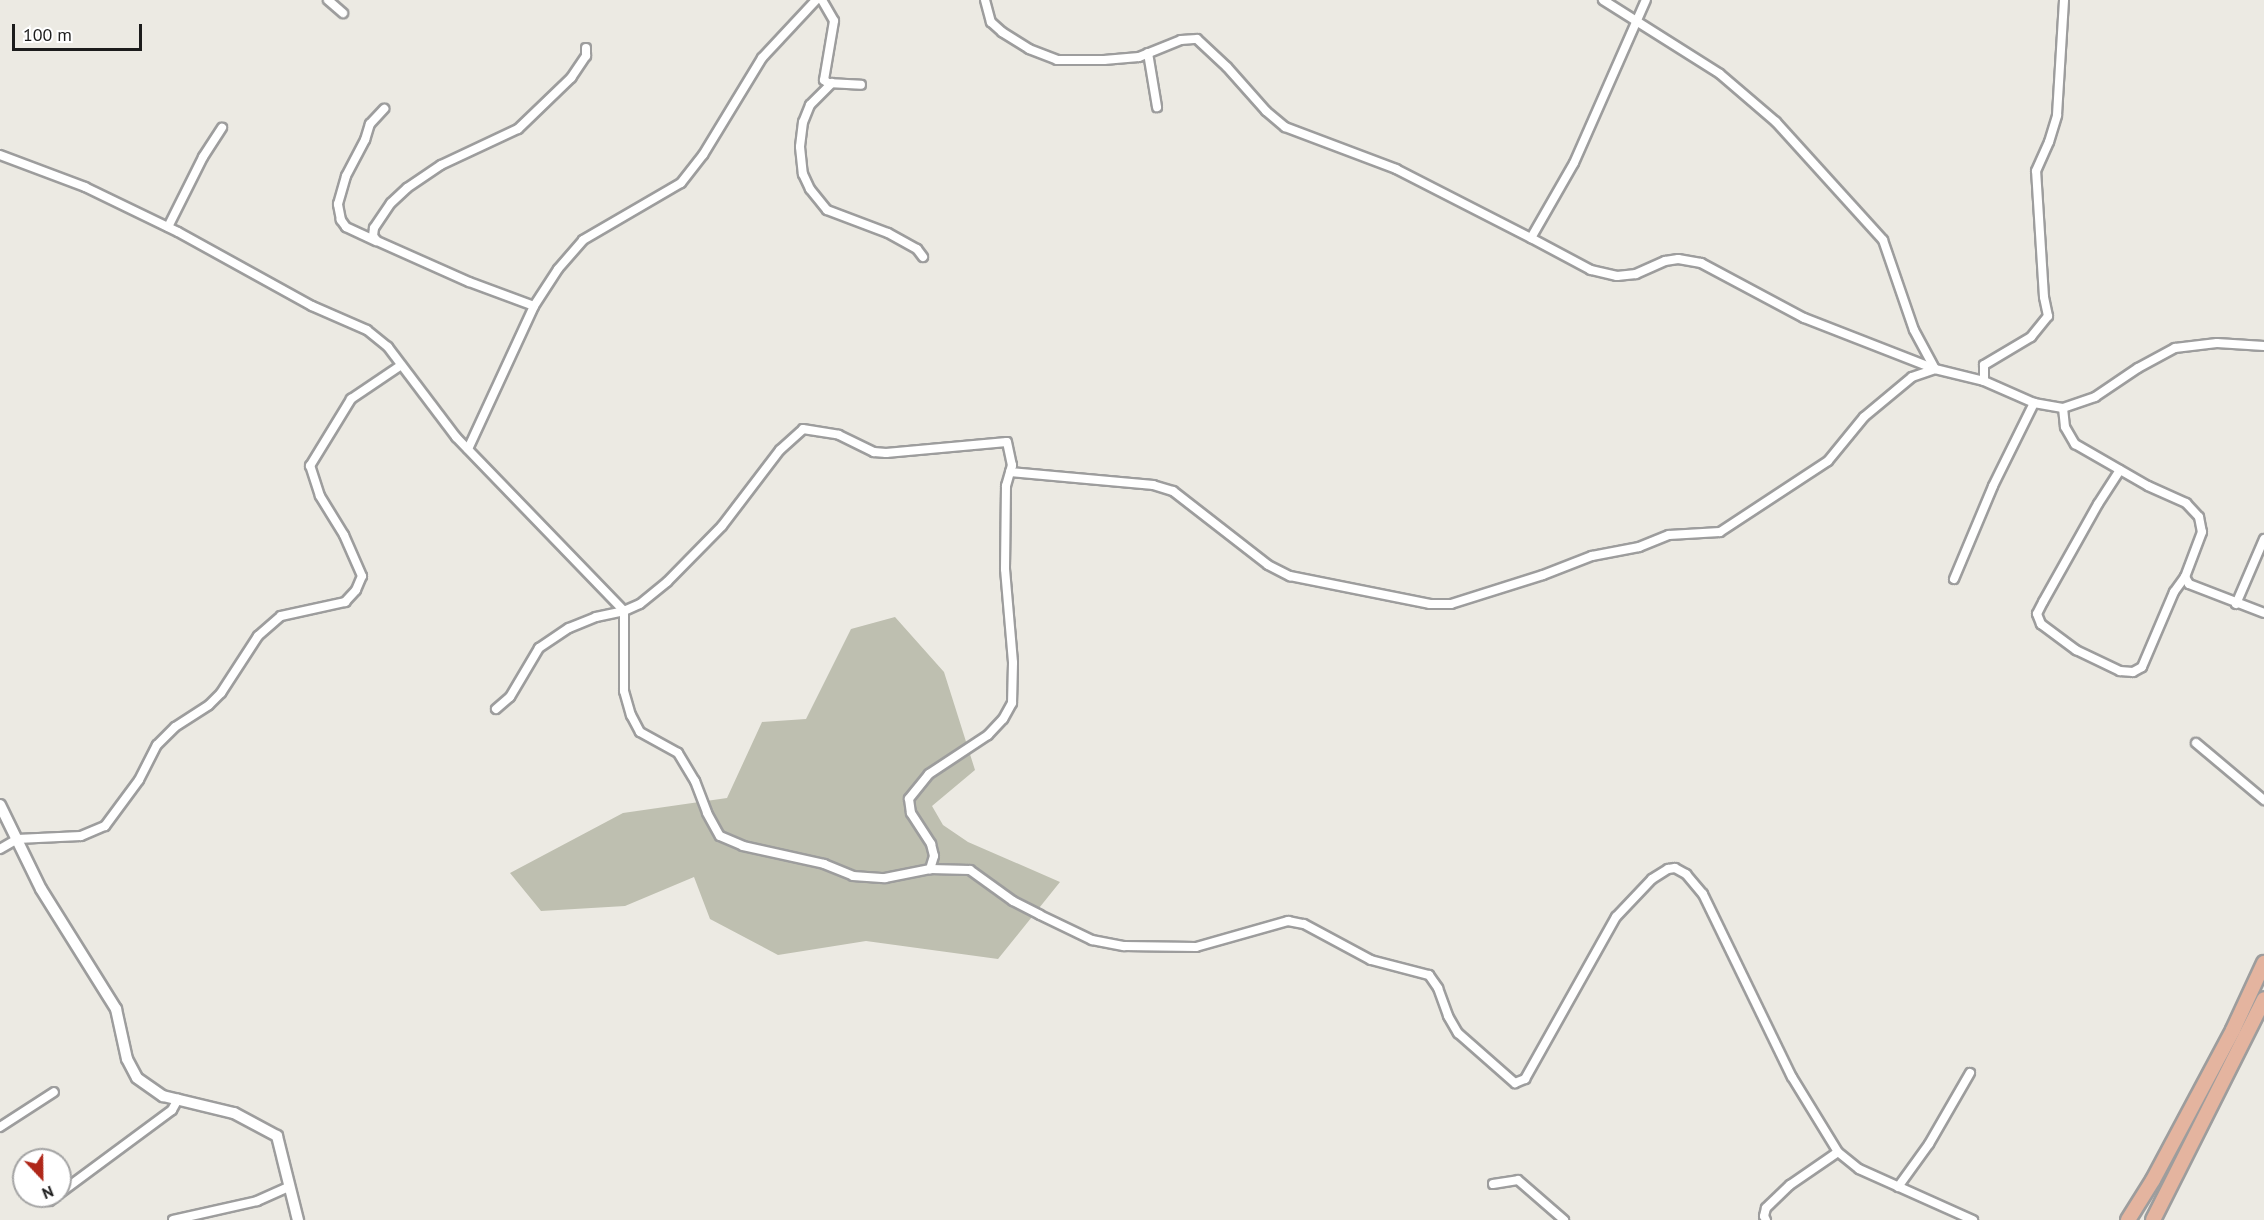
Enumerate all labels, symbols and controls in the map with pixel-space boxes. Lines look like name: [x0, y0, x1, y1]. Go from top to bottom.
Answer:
scale bar: [15, 12, 146, 50]
text: 100 m: [23, 23, 72, 46]
north arrow: [12, 1148, 72, 1208]
text: N: [39, 1182, 57, 1204]

